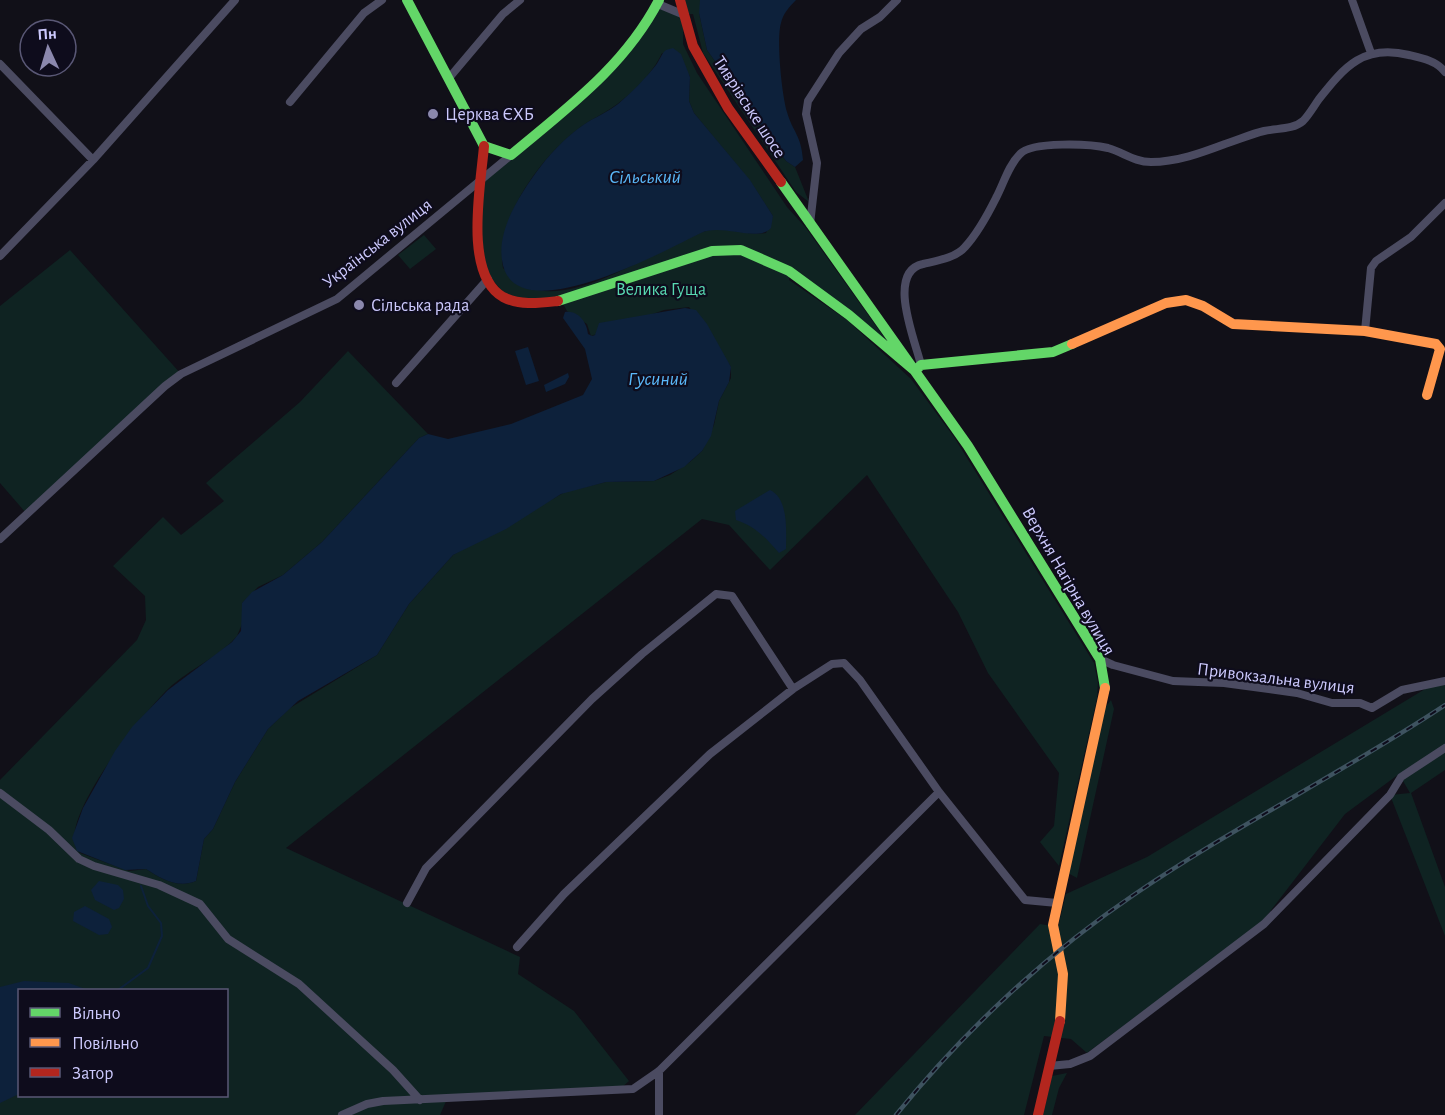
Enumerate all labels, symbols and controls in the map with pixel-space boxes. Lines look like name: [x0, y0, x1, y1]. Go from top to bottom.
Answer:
north arrow: [18, 18, 78, 78]
text: Пн: [37, 25, 57, 43]
street label: Тиврівське шосе: [710, 53, 789, 162]
place label: Церква ЄХБ: [445, 106, 534, 124]
marker: Церква ЄХБ: [426, 107, 440, 121]
water label: Сільський: [609, 167, 681, 187]
street label: Українська вулиця: [320, 196, 436, 292]
park label: Велика Гуща: [616, 281, 706, 299]
place label: Сільська рада: [371, 297, 469, 315]
marker: Сільська рада: [352, 298, 366, 312]
water label: Гусиний: [628, 369, 688, 389]
street label: Верхня Нагірна вулиця: [1018, 504, 1118, 659]
street label: Привокзальна вулиця: [1196, 660, 1356, 698]
legend: [18, 989, 228, 1097]
text: Вільно: [72, 1005, 120, 1023]
text: Повільно: [72, 1035, 139, 1053]
text: Затор: [72, 1065, 113, 1083]

